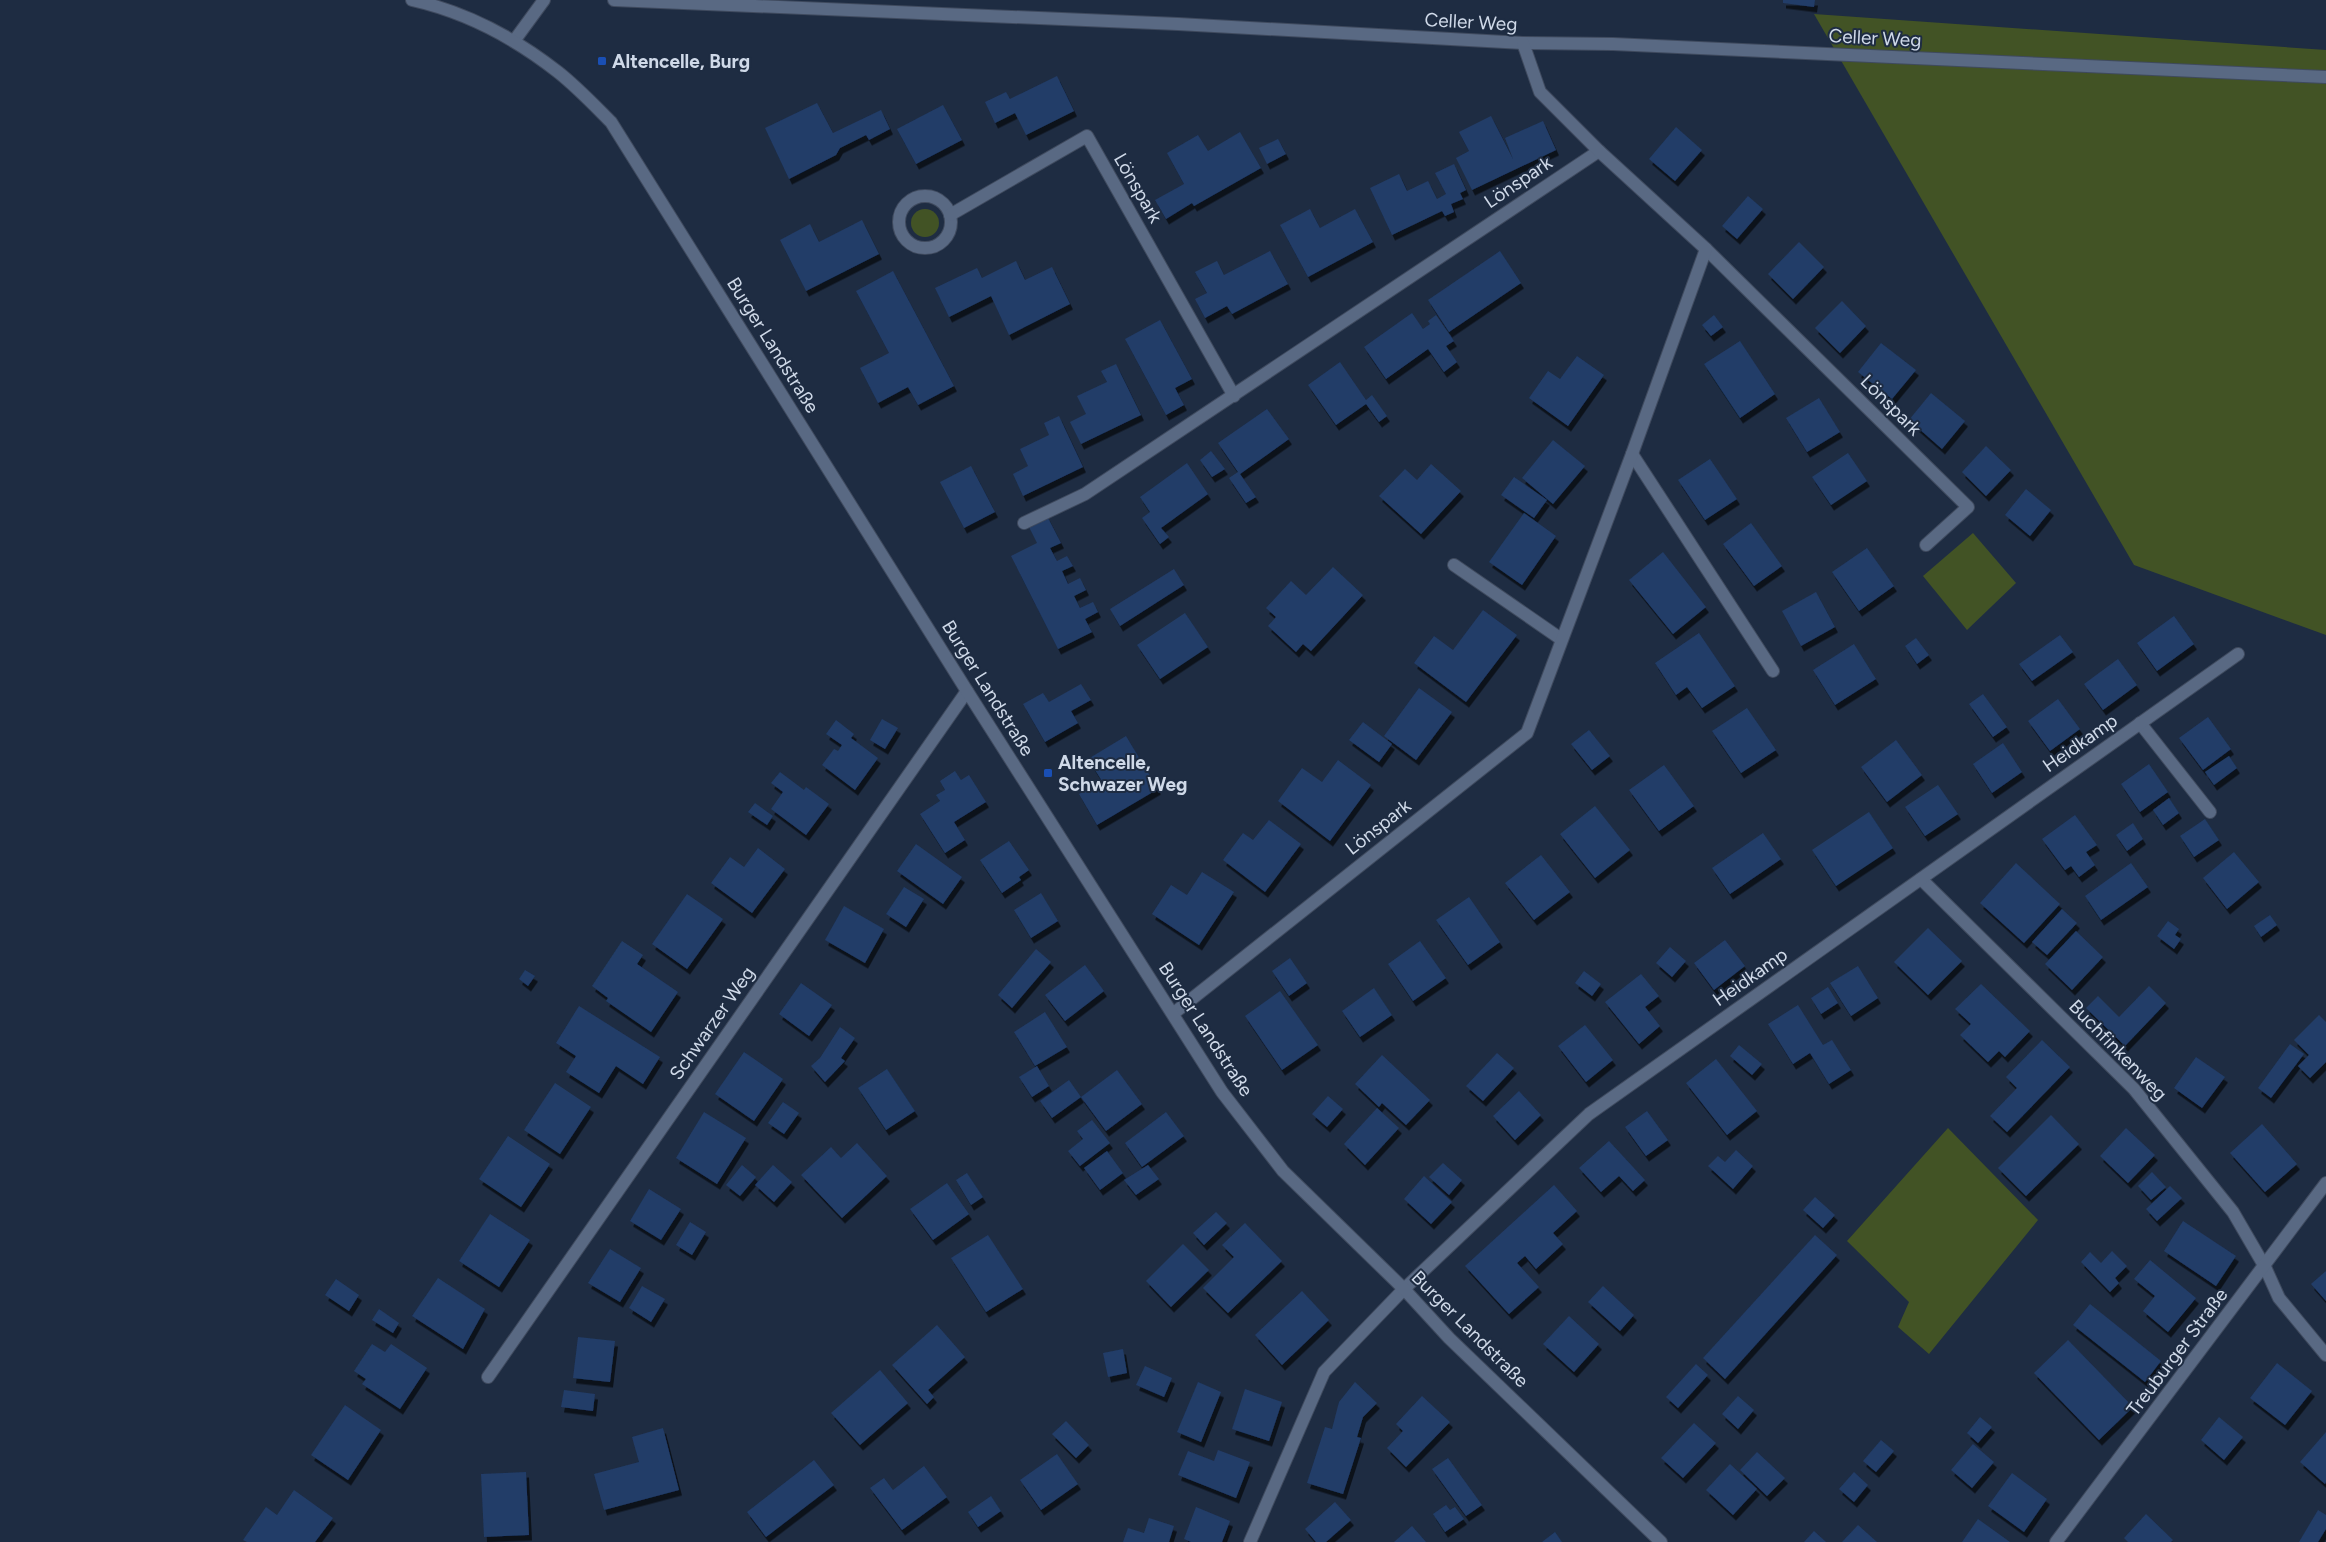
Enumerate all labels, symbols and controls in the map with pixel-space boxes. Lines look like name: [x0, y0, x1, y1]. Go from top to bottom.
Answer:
street label: Celler Weg: [1424, 8, 1518, 36]
street label: Celler Weg: [1828, 24, 1922, 52]
place label: Altencelle, Burg: [612, 50, 750, 73]
marker: Altencelle, Burg: [596, 55, 608, 67]
street label: Lönspark: [1109, 149, 1168, 228]
street label: Lönspark: [1480, 151, 1557, 213]
street label: Burger Landstraße: [722, 273, 824, 417]
street label: Lönspark: [1856, 370, 1927, 441]
street label: Burger Landstraße: [937, 616, 1039, 760]
street label: Heidkamp: [2038, 709, 2122, 777]
place label: Altencelle, Schwazer Weg: [1058, 751, 1187, 796]
marker: Altencelle, Schwazer Weg: [1042, 767, 1054, 779]
street label: Lönspark: [1341, 794, 1416, 860]
street label: Heidkamp: [1708, 943, 1792, 1011]
street label: Burger Landstraße: [1154, 957, 1258, 1101]
street label: Schwarzer Weg: [664, 962, 760, 1084]
street label: Buchfinkenweg: [2064, 995, 2172, 1105]
street label: Burger Landstraße: [1407, 1266, 1533, 1392]
street label: Treuburger Straße: [2122, 1284, 2232, 1420]

